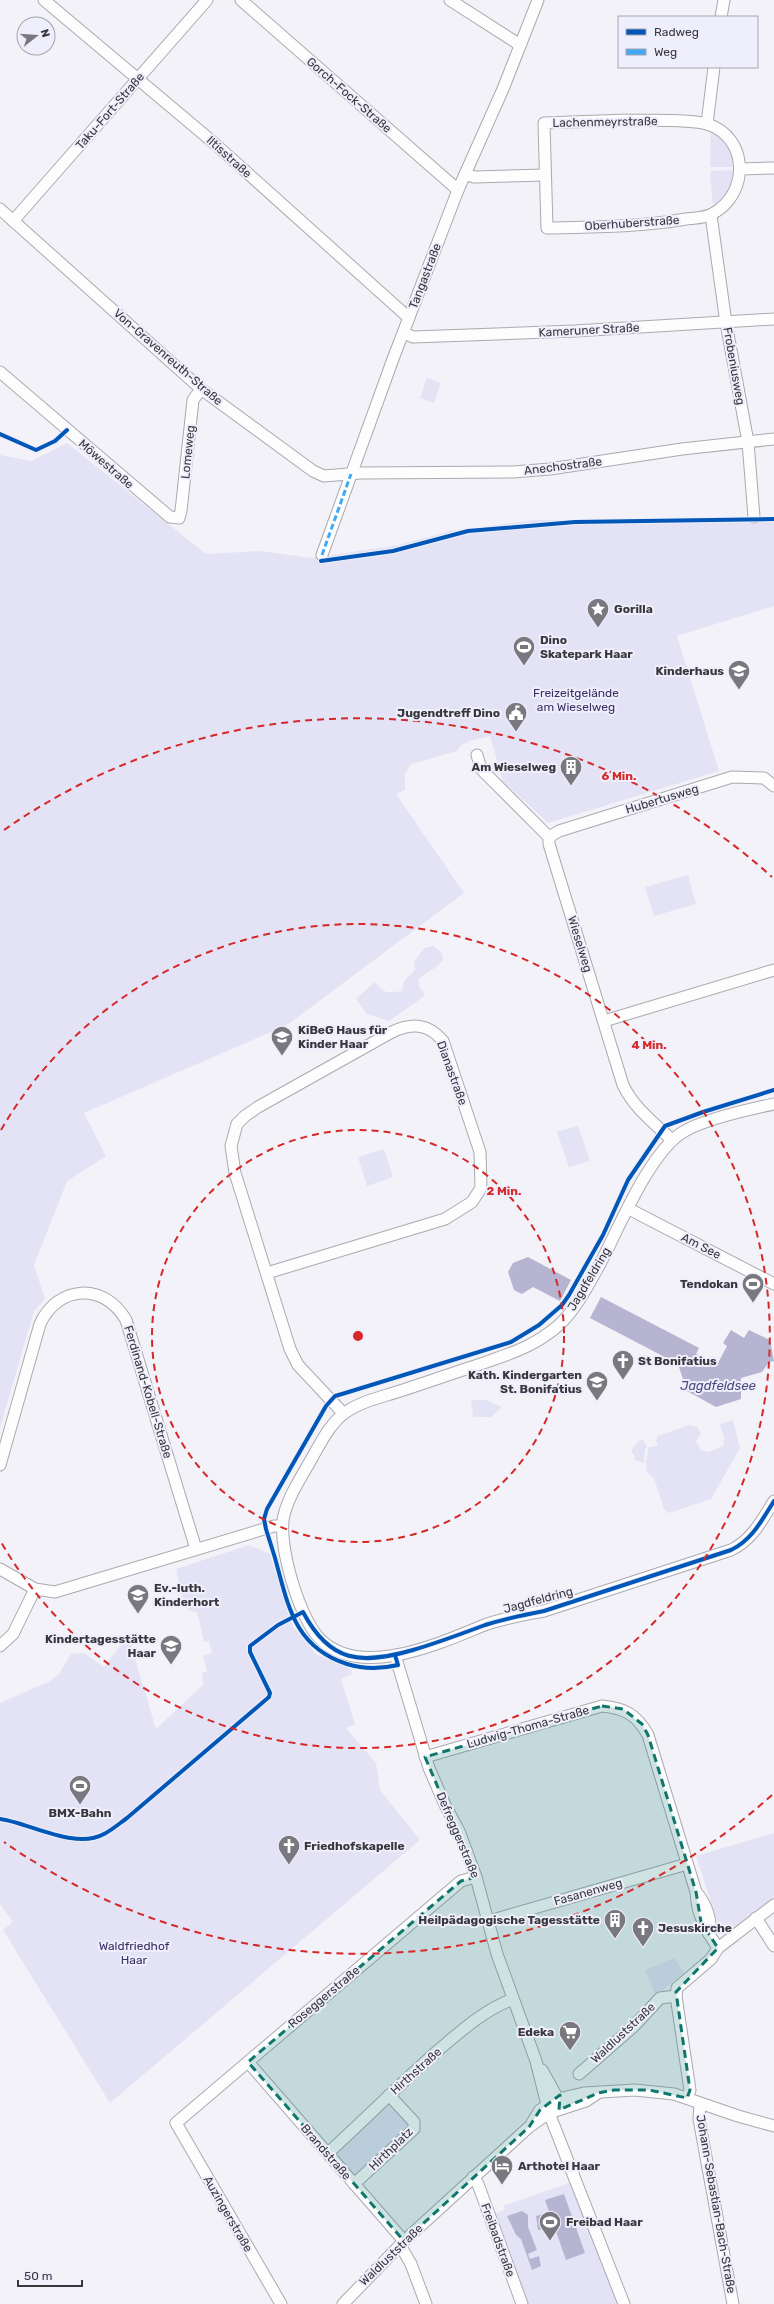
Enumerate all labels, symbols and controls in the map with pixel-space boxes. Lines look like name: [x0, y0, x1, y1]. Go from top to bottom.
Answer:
north arrow: [16, 16, 56, 56]
legend: [618, 16, 758, 68]
text: Radweg: [654, 25, 699, 39]
text: N: [38, 28, 52, 39]
text: Weg: [654, 45, 677, 59]
street label: Gorch-Fock-Straße: [304, 54, 395, 136]
street label: Taku-Fort-Straße: [73, 70, 147, 152]
street label: Lachenmeyrstraße: [552, 114, 658, 130]
street label: Iltisstraße: [204, 133, 255, 181]
street label: Oberhuberstraße: [584, 213, 680, 233]
street label: Tangastraße: [406, 241, 444, 311]
street label: Von-Gravenreuth-Straße: [111, 306, 226, 408]
street label: Kameruner Straße: [538, 320, 640, 340]
street label: Frobeniusweg: [720, 326, 748, 406]
street label: Lomeweg: [178, 424, 198, 480]
street label: Möwestraße: [76, 436, 137, 492]
street label: Anechostraße: [523, 454, 603, 478]
place icon: Gorilla: [585, 596, 611, 629]
place label: Gorilla: [614, 602, 653, 616]
place label: Dino Skatepark Haar: [540, 633, 633, 661]
sports icon: Dino Skatepark Haar: [511, 634, 537, 667]
school or university icon: Kinderhaus: [726, 658, 752, 691]
place label: Kinderhaus: [656, 664, 724, 678]
park label: Freizeitgelände am Wieselweg: [533, 686, 619, 714]
public building icon: Jugendtreff Dino: [503, 700, 529, 733]
place label: Jugendtreff Dino: [397, 706, 500, 720]
building icon: Am Wieselweg: [558, 754, 584, 787]
place label: Am Wieselweg: [472, 760, 556, 774]
text: 6 Min.: [602, 769, 636, 783]
street label: Hubertusweg: [624, 781, 700, 817]
street label: Wieselweg: [565, 914, 595, 974]
place label: KiBeG Haus für Kinder Haar: [298, 1023, 388, 1051]
school or university icon: KiBeG Haus für Kinder Haar: [269, 1024, 295, 1057]
text: 4 Min.: [631, 1038, 667, 1052]
street label: Dianastraße: [434, 1039, 470, 1107]
text: 2 Min.: [487, 1184, 521, 1198]
street label: Am See: [679, 1230, 723, 1262]
street label: Jagdfeldring: [565, 1245, 613, 1313]
sports icon: Tendokan: [740, 1271, 766, 1304]
place label: Tendokan: [680, 1277, 738, 1291]
street label: Ferdinand-Kobell-Straße: [121, 1324, 175, 1460]
centre of rings: [351, 1329, 365, 1343]
church icon: St Bonifatius: [610, 1348, 636, 1381]
place label: St Bonifatius: [638, 1354, 717, 1368]
place label: Kath. Kindergarten St. Bonifatius: [468, 1368, 582, 1396]
school or university icon: Kath. Kindergarten St. Bonifatius: [584, 1369, 610, 1402]
water label: Jagdfeldsee: [680, 1378, 756, 1394]
place label: Ev.-luth. Kinderhort: [154, 1581, 220, 1609]
school or university icon: Ev.-luth. Kinderhort: [125, 1582, 151, 1615]
street label: Jagdfeldring: [502, 1584, 574, 1616]
place label: Kindertagesstätte Haar: [45, 1632, 157, 1660]
school or university icon: Kindertagesstätte Haar: [158, 1633, 184, 1666]
street label: Ludwig-Thoma-Straße: [465, 1703, 591, 1751]
sports icon: BMX-Bahn: [67, 1773, 93, 1806]
street label: Defreggerstraße: [434, 1790, 483, 1880]
place label: BMX-Bahn: [49, 1806, 112, 1820]
church icon: Friedhofskapelle: [276, 1833, 302, 1866]
place label: Friedhofskapelle: [304, 1839, 405, 1853]
street label: Fasanenweg: [552, 1876, 624, 1908]
building icon: Heilpädagogische Tagesstätte: [602, 1907, 628, 1940]
place label: Heilpädagogische Tagesstätte: [418, 1913, 600, 1927]
church icon: Jesuskirche: [630, 1915, 656, 1948]
place label: Jesuskirche: [658, 1921, 732, 1935]
park label: Waldfriedhof Haar: [99, 1939, 170, 1967]
street label: Roseggerstraße: [285, 1963, 363, 2031]
street label: Waldluststraße: [588, 2000, 658, 2066]
supermarket icon: Edeka: [557, 2019, 583, 2052]
place label: Edeka: [518, 2025, 554, 2039]
street label: Hirthstraße: [388, 2044, 445, 2098]
street label: Johann-Sebastian-Bach-Straße: [693, 2114, 739, 2295]
street label: Brandstraße: [298, 2121, 354, 2183]
street label: Hirthplatz: [366, 2125, 416, 2173]
hotel icon: Arthotel Haar: [489, 2153, 515, 2186]
place label: Arthotel Haar: [518, 2159, 601, 2173]
street label: Auzingerstraße: [201, 2173, 256, 2255]
street label: Freibadstraße: [478, 2201, 518, 2279]
sports icon: Freibad Haar: [537, 2209, 563, 2242]
place label: Freibad Haar: [566, 2215, 643, 2229]
street label: Waldluststraße: [356, 2221, 426, 2289]
scale bar: [18, 2262, 82, 2288]
text: 50 m: [24, 2269, 52, 2283]

